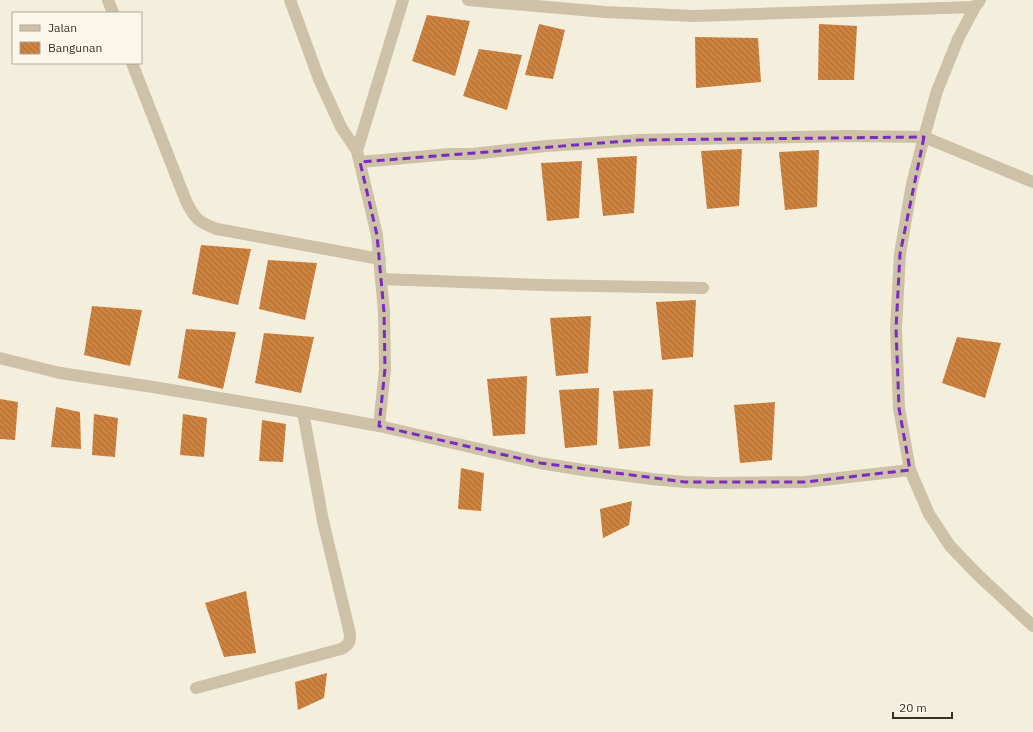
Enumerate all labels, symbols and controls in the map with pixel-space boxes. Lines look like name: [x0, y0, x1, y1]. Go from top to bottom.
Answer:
legend: [12, 12, 142, 64]
text: Jalan: [48, 20, 77, 35]
text: Bangunan: [48, 40, 102, 55]
scale bar: [893, 694, 952, 720]
text: 20 m: [899, 700, 927, 715]

